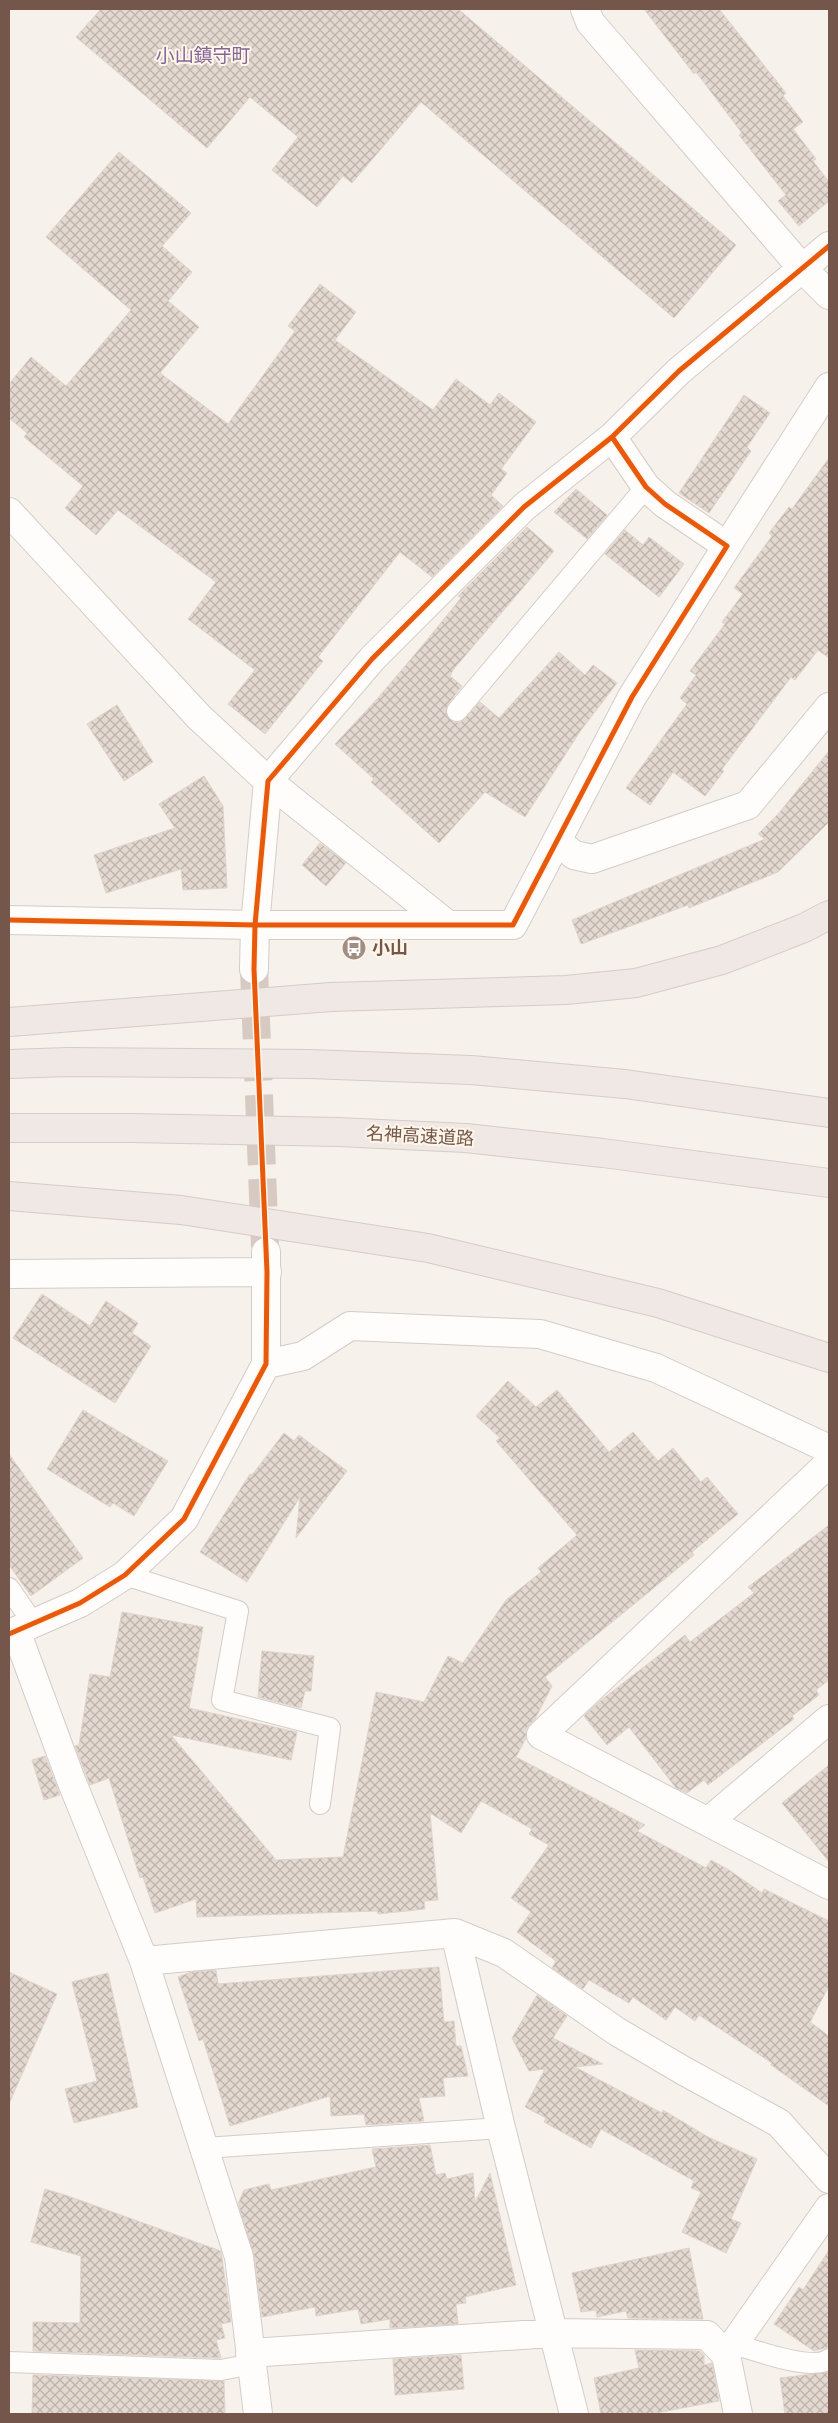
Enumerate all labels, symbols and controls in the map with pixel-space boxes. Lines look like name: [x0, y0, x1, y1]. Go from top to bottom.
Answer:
district label: 小山鎮守町: [155, 44, 251, 66]
bus stop icon: 小山: [341, 935, 367, 961]
place label: 小山: [372, 937, 408, 958]
street label: 名神高速道路: [366, 1122, 475, 1149]

